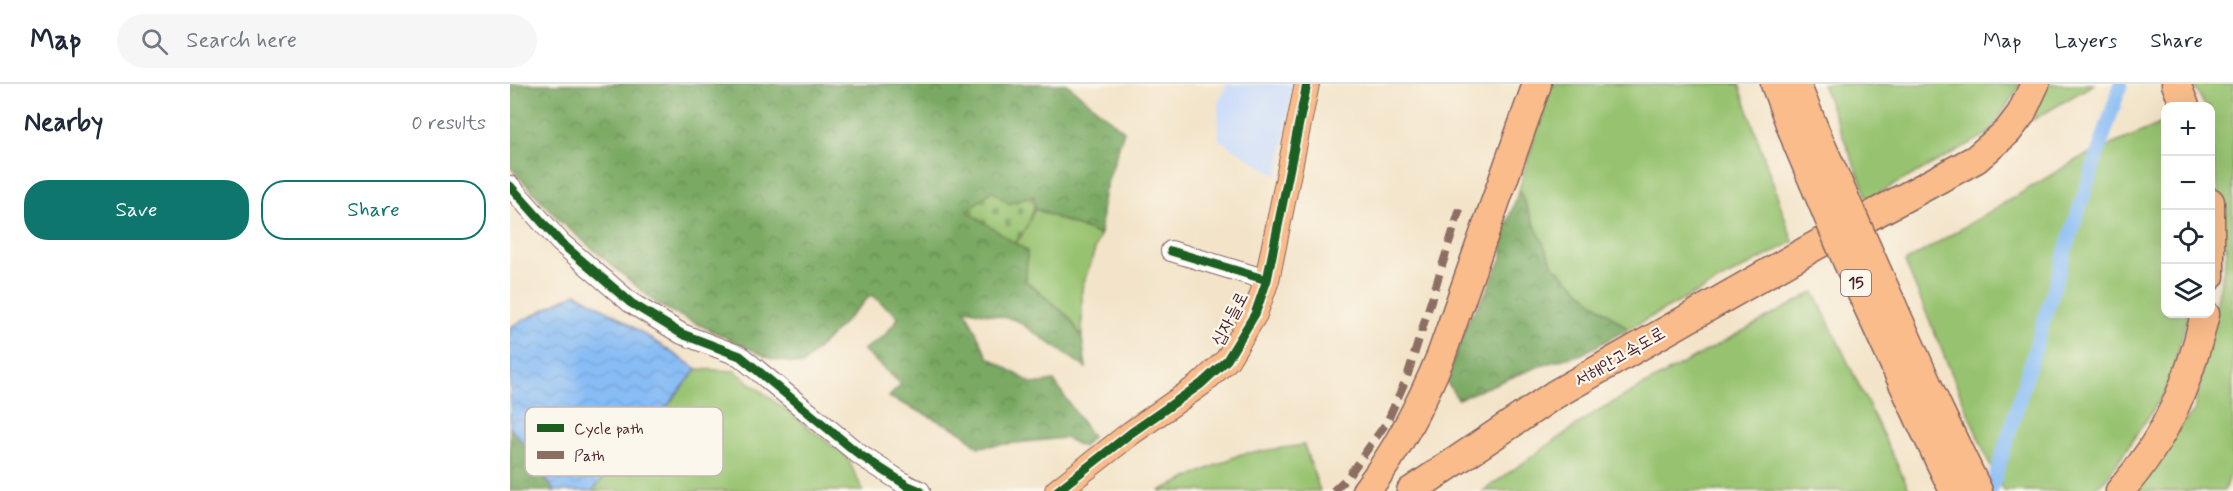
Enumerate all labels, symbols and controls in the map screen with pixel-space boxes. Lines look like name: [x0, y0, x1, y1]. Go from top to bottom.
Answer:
search box: [117, 14, 537, 68]
text: Map: [30, 23, 81, 60]
icon: search: [138, 25, 171, 58]
text: Search here: [186, 27, 297, 55]
text: Map: [1983, 27, 2021, 55]
text: Layers: [2054, 27, 2117, 55]
text: Share: [2150, 27, 2203, 55]
map controls: [2161, 102, 2215, 318]
button: +: [2161, 102, 2215, 156]
text: Nearby: [24, 106, 103, 140]
text: 0 results: [412, 110, 486, 137]
button: −: [2161, 156, 2215, 210]
button: Save: [24, 180, 249, 240]
button: Share: [261, 180, 486, 240]
button: locate: [2161, 210, 2215, 264]
button: layers: [2161, 264, 2215, 318]
road number: 15: [1841, 270, 1871, 296]
street label: 십자들로: [1206, 288, 1254, 350]
street label: 서해안고속도로: [1570, 321, 1670, 393]
legend: [525, 407, 723, 476]
text: Cycle path: [574, 419, 644, 440]
text: Path: [574, 446, 605, 467]

